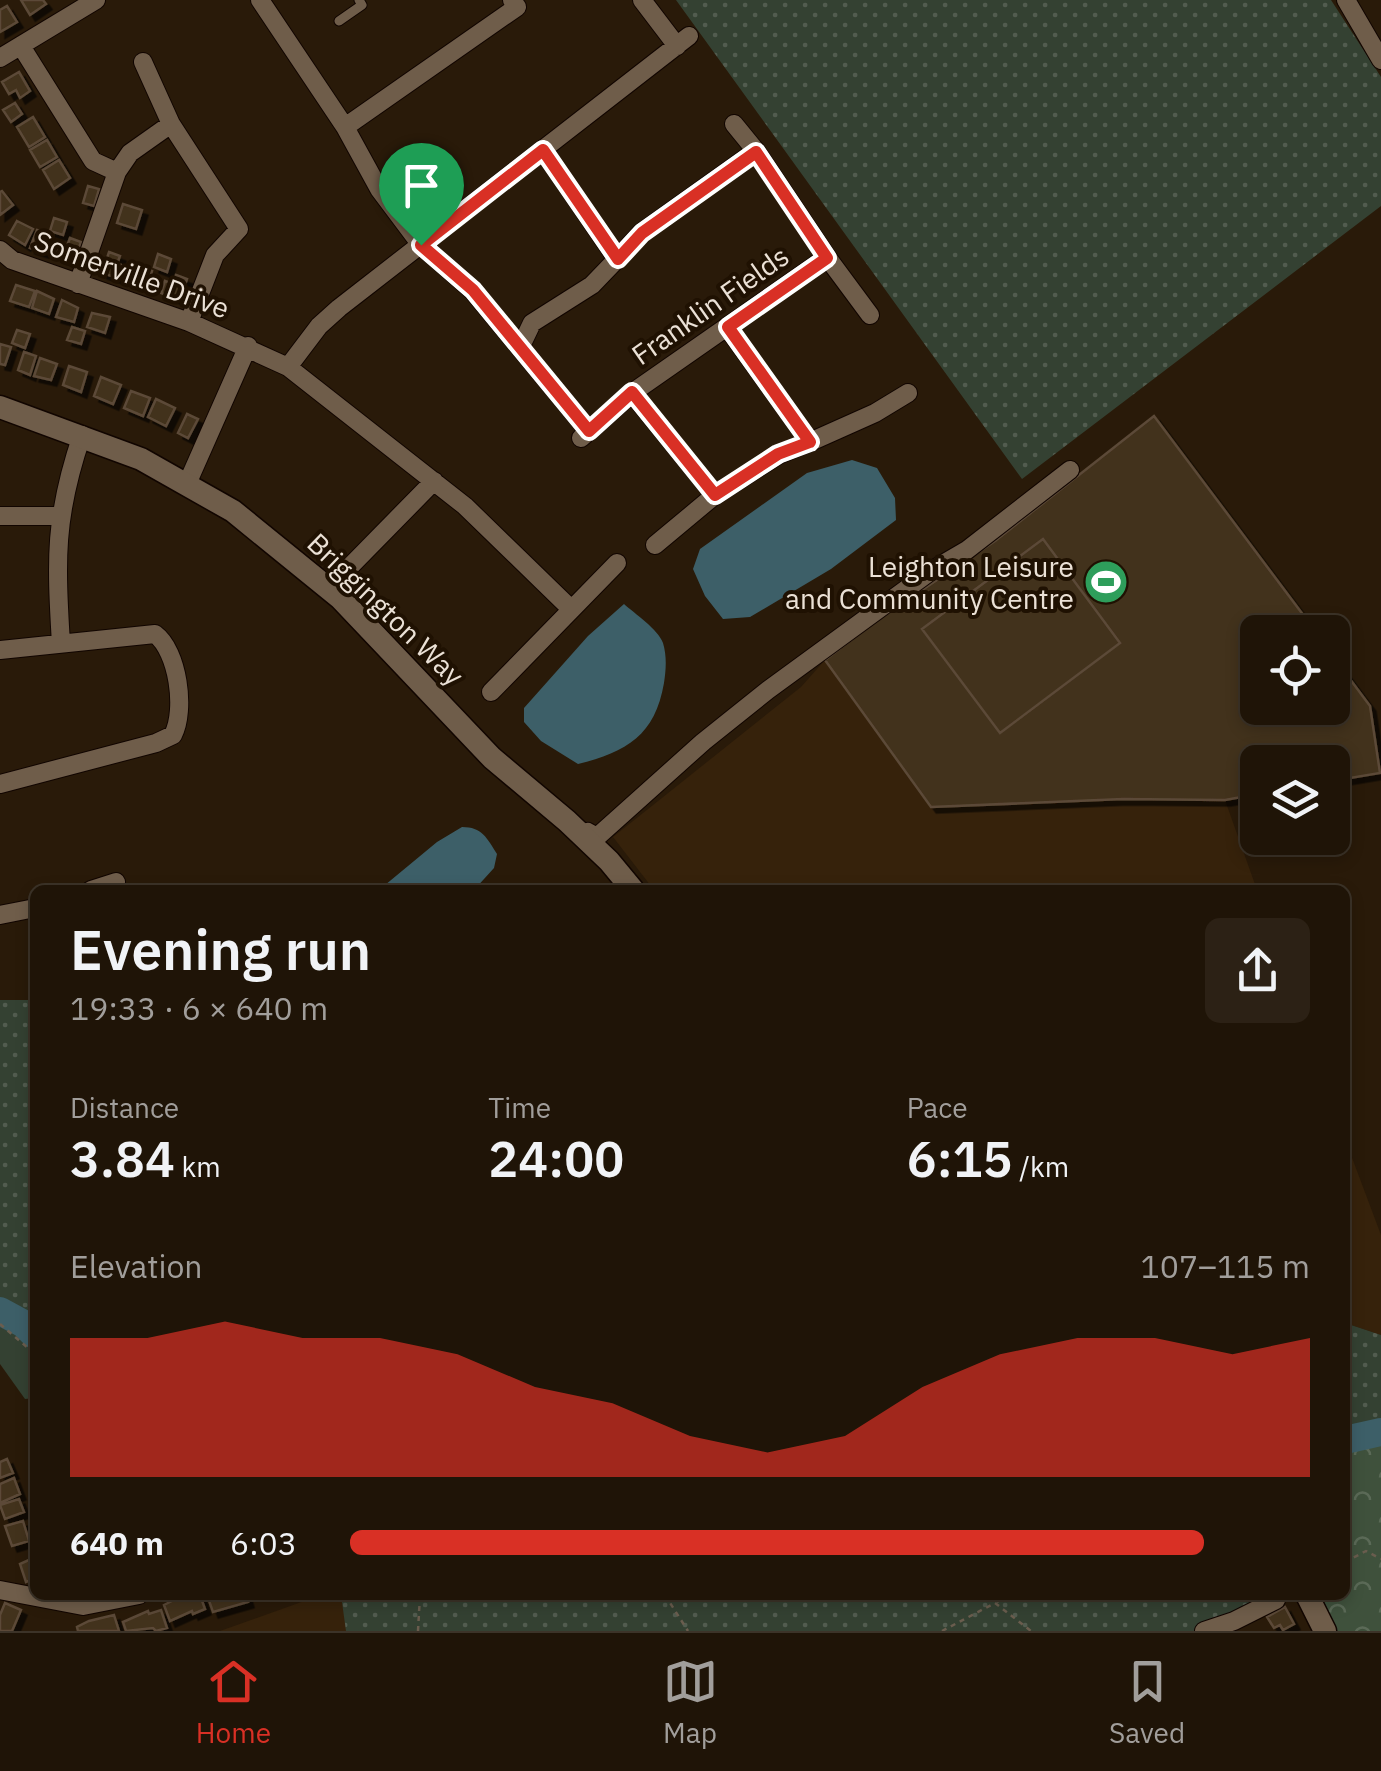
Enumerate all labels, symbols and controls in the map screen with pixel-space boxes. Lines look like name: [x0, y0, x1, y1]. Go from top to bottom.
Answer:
pin: [379, 143, 464, 246]
icon: arrive: [394, 158, 449, 213]
street label: Somerville Drive: [29, 222, 235, 326]
street label: Franklin Fields: [624, 237, 796, 373]
street label: Briggington Way: [300, 525, 472, 693]
place label: Leighton Leisure and Community Centre: [785, 548, 1074, 617]
sports icon: Leighton Leisure and Community Centre: [1083, 559, 1129, 605]
map controls: [1240, 615, 1350, 855]
button: locate: [1240, 615, 1350, 725]
button: layers: [1240, 745, 1350, 855]
text: Evening run: [70, 914, 371, 985]
button: share: [1205, 918, 1310, 1023]
text: 19:33 · 6 × 640 m: [70, 987, 328, 1029]
text: Distance: [70, 1089, 179, 1126]
text: Time: [488, 1089, 551, 1126]
text: Pace: [907, 1089, 968, 1126]
text: 3.84: [70, 1126, 175, 1191]
text: 24:00: [488, 1126, 624, 1191]
text: 6:15: [907, 1126, 1013, 1191]
text: km: [175, 1148, 221, 1185]
text: /km: [1013, 1148, 1069, 1185]
text: Elevation: [70, 1245, 203, 1287]
text: 107–115 m: [1140, 1245, 1310, 1287]
text: 640 m: [70, 1522, 164, 1564]
text: 6:03: [230, 1522, 297, 1564]
tab: Home: [196, 1654, 271, 1751]
tab: Map: [663, 1654, 718, 1751]
tab: Saved: [1109, 1654, 1185, 1751]

